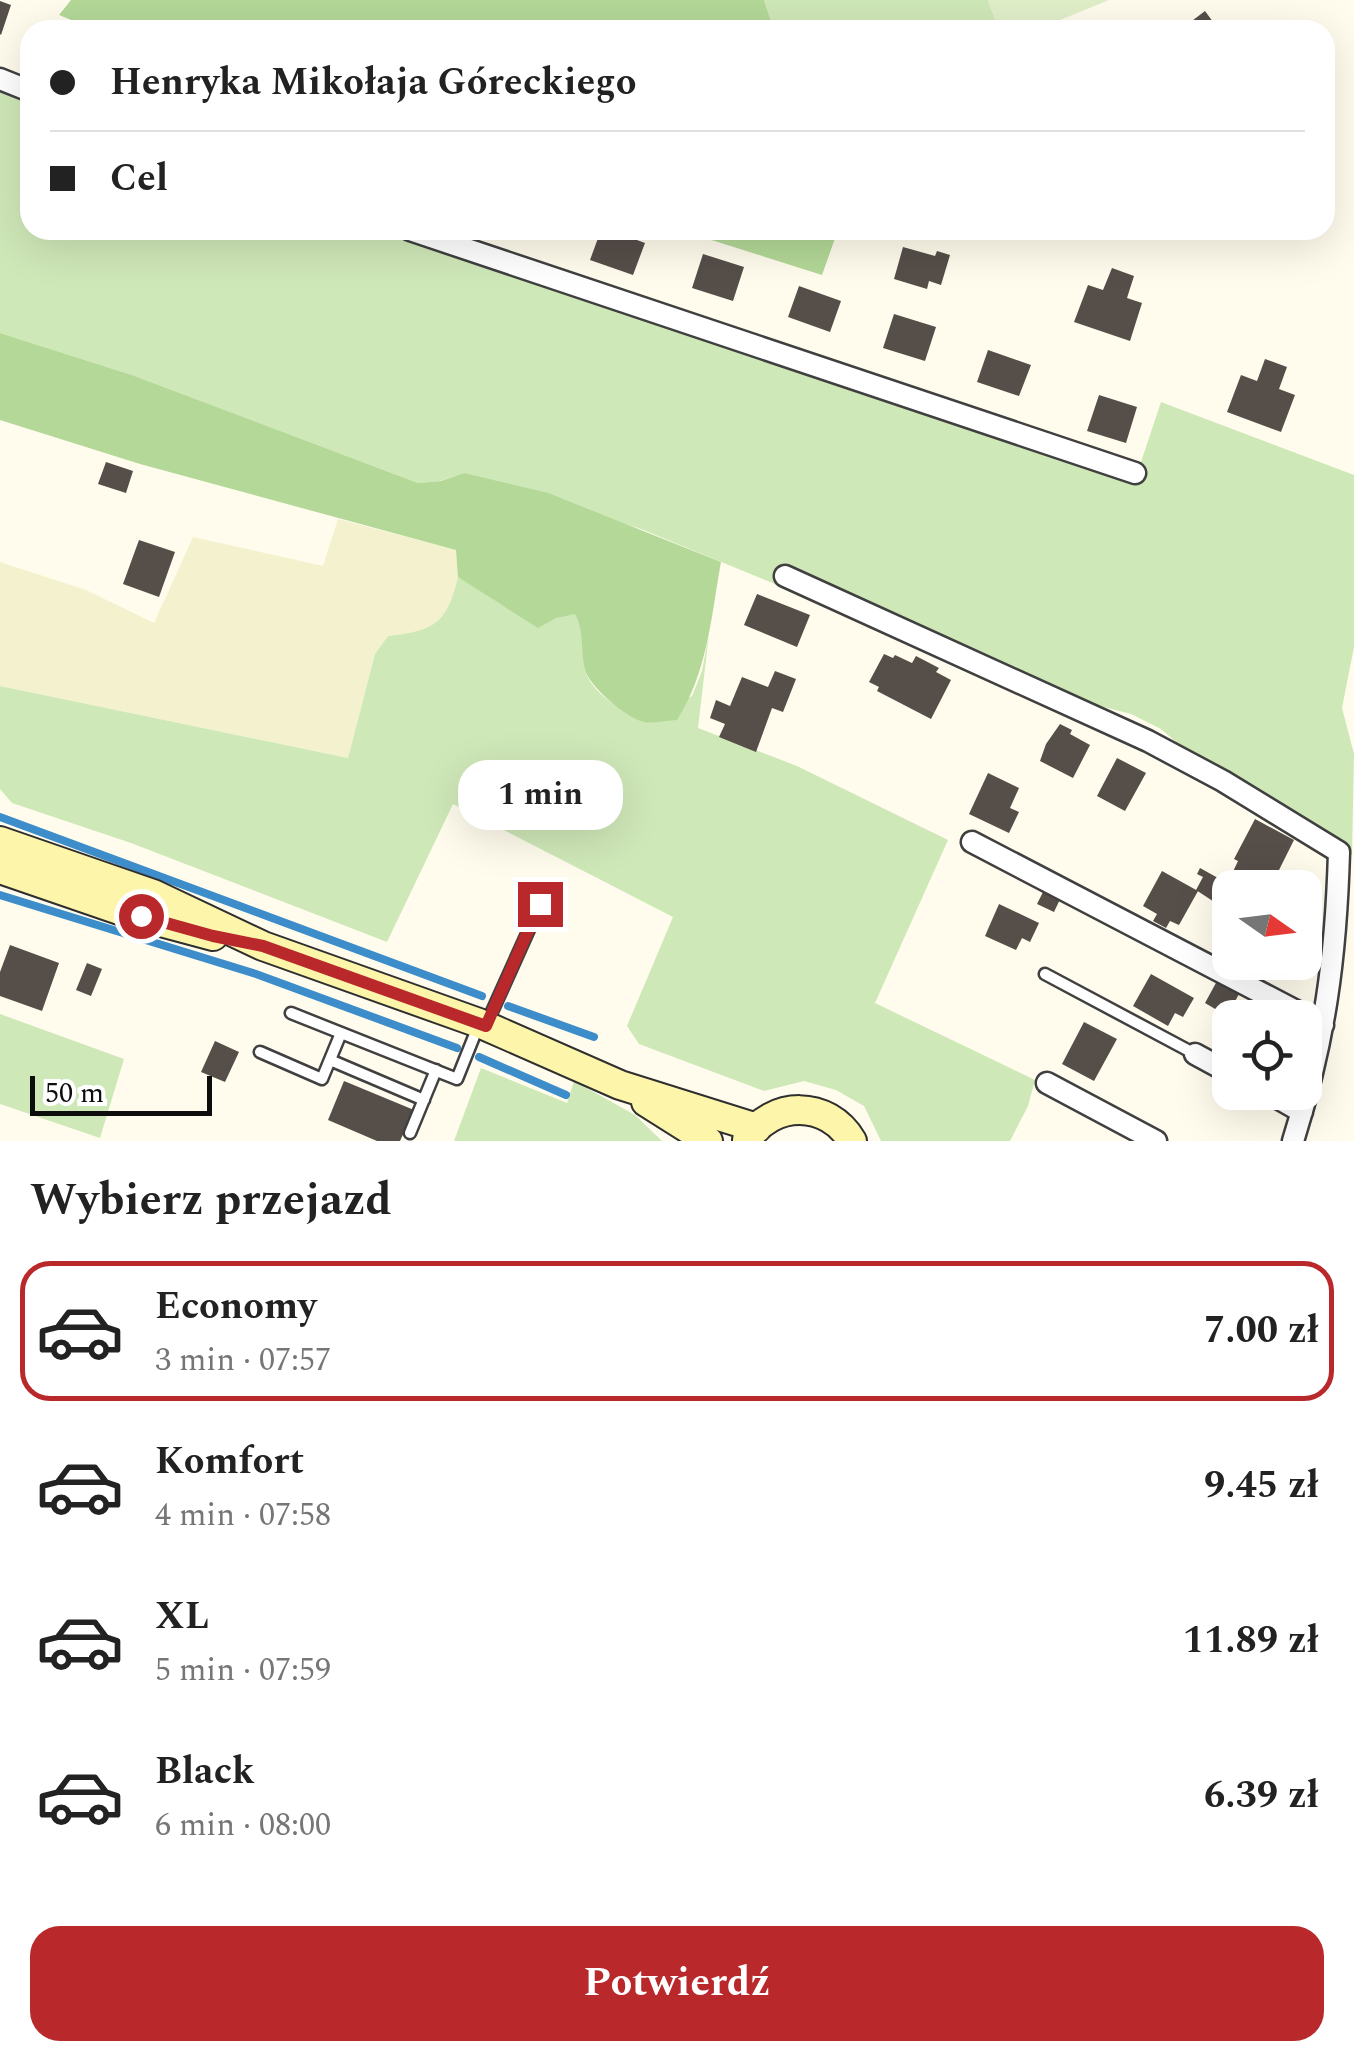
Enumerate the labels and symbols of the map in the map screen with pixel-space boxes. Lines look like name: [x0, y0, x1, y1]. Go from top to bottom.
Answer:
callout: 1 min: [458, 759, 622, 829]
north arrow: [1212, 870, 1322, 980]
route end: [518, 882, 563, 927]
route start: [119, 894, 164, 939]
scale bar: [30, 1071, 212, 1116]

